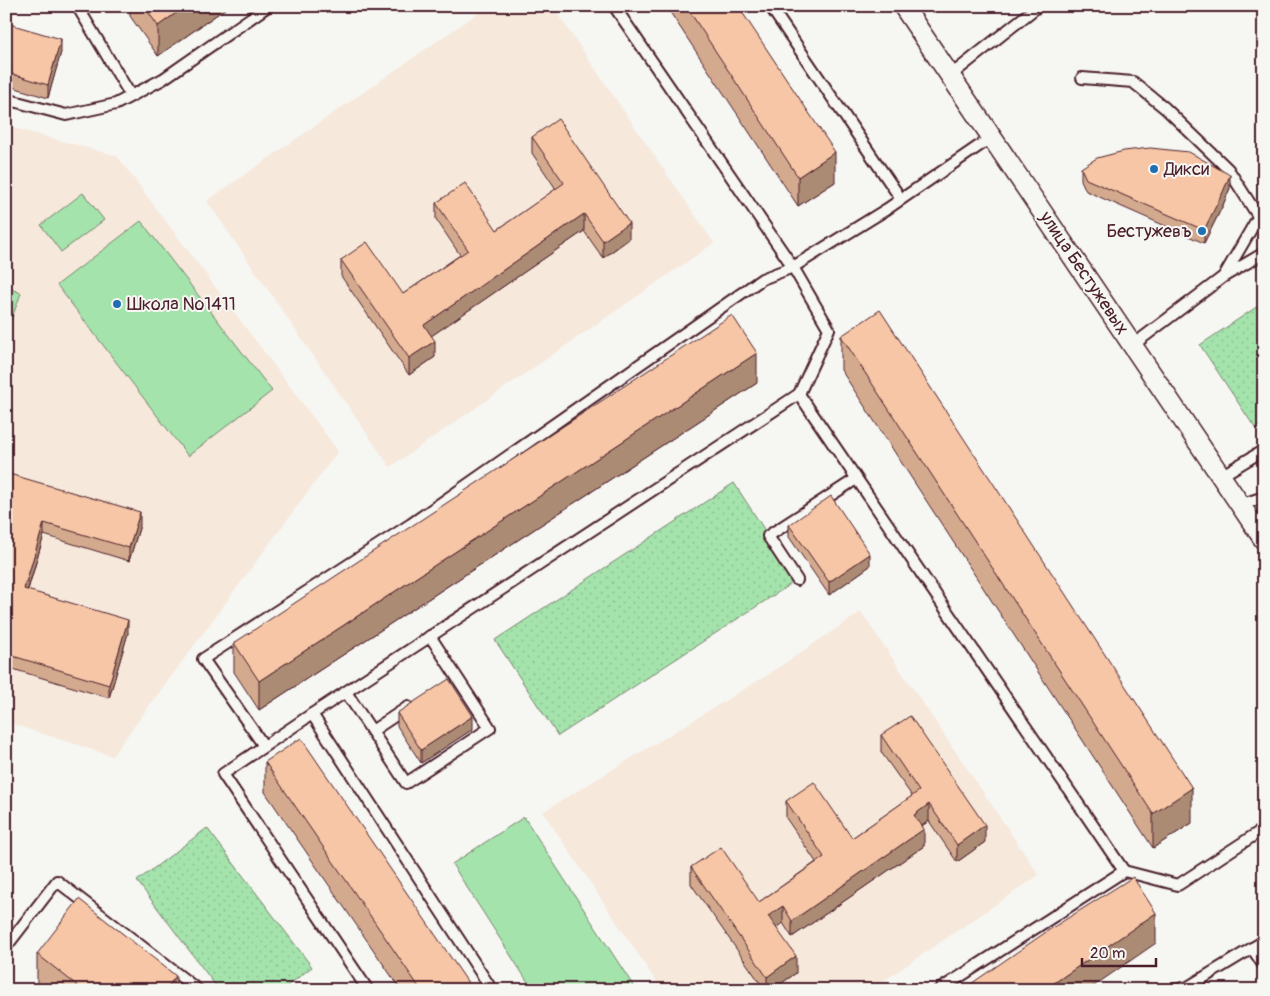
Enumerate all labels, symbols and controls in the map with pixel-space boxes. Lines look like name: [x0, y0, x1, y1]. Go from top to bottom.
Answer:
place label: Дикси: [1163, 158, 1209, 181]
marker: Дикси: [1148, 163, 1160, 175]
street label: улица Бестужевых: [1034, 206, 1134, 339]
place label: Бестужевъ: [1106, 220, 1192, 243]
marker: Бестужевъ: [1196, 225, 1208, 237]
place label: Школа №1411: [127, 293, 236, 316]
marker: Школа №1411: [111, 298, 123, 310]
scale bar: [1082, 936, 1156, 968]
text: 20 m: [1090, 944, 1125, 963]

